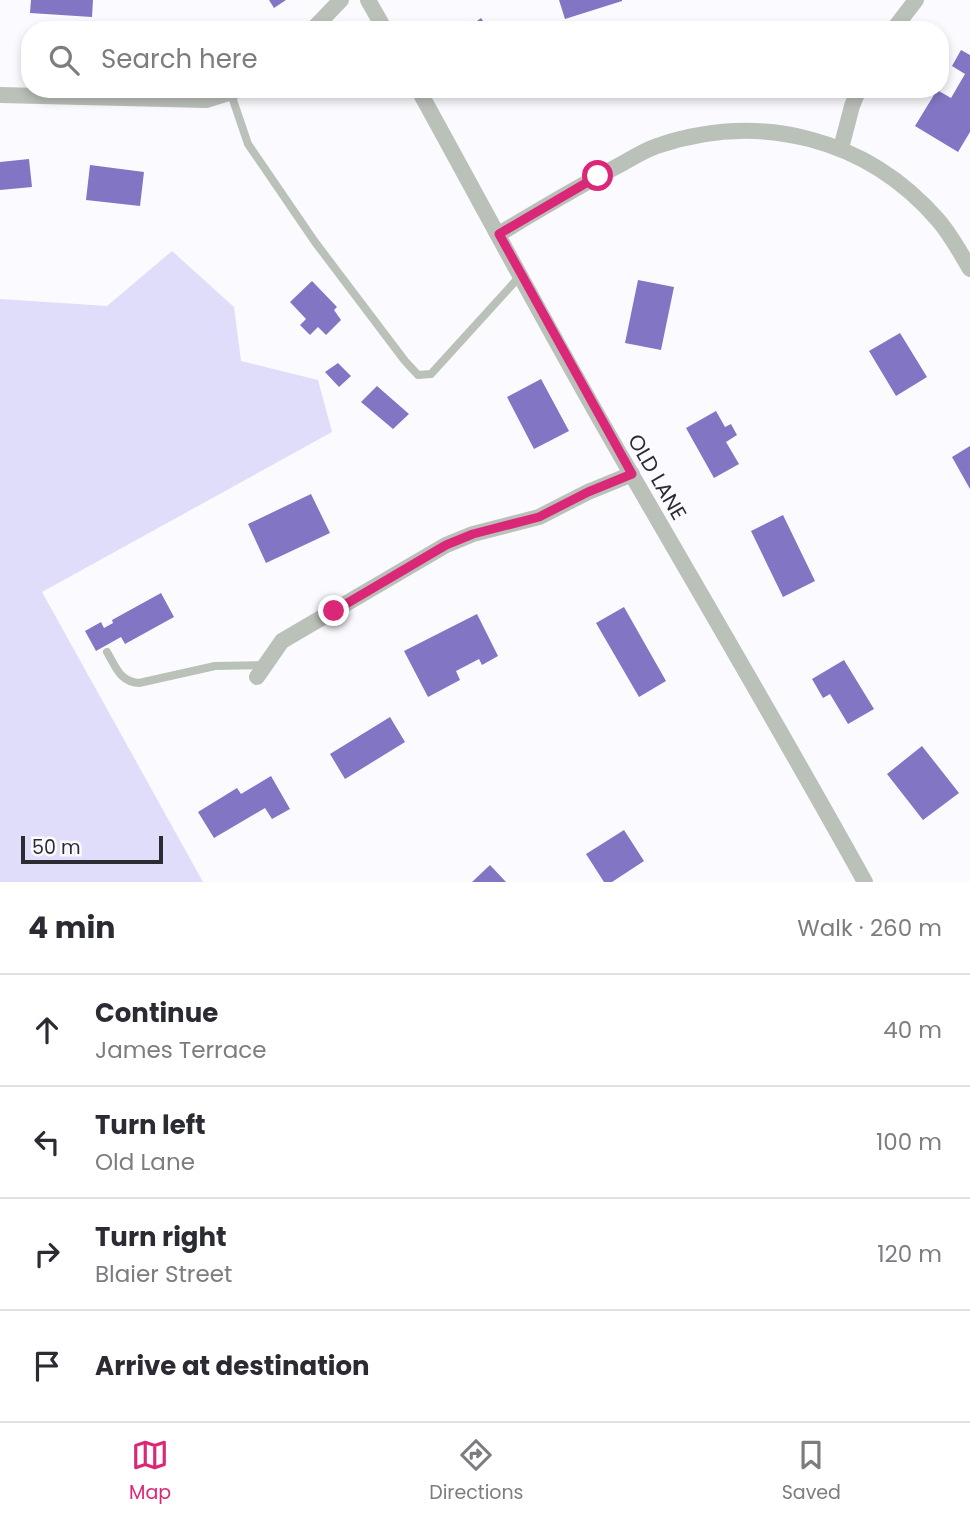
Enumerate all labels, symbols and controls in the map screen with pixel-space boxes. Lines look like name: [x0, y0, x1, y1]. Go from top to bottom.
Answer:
search box: [21, 21, 949, 98]
icon: search: [45, 41, 83, 79]
text: Search here: [101, 41, 258, 77]
route start: [582, 160, 613, 191]
street label: OLD LANE: [621, 428, 694, 525]
route end: [318, 595, 349, 626]
scale bar: [21, 833, 163, 865]
text: 50 m: [32, 834, 81, 861]
text: 4 min: [28, 906, 116, 949]
text: Walk · 260 m: [797, 912, 942, 944]
text: Continue: [95, 995, 218, 1031]
icon: ahead: [28, 1011, 66, 1049]
text: 40 m: [883, 1014, 942, 1046]
text: James Terrace: [95, 1034, 266, 1066]
text: Turn left: [95, 1107, 206, 1143]
icon: left: [28, 1123, 66, 1161]
text: 100 m: [876, 1126, 942, 1158]
text: Old Lane: [95, 1146, 195, 1178]
text: Turn right: [95, 1219, 227, 1255]
icon: right: [28, 1235, 66, 1273]
text: 120 m: [877, 1238, 942, 1270]
text: Blaier Street: [95, 1258, 232, 1290]
icon: arrive: [28, 1347, 66, 1385]
text: Arrive at destination: [95, 1348, 370, 1384]
tab: Map: [129, 1436, 171, 1507]
tab: Directions: [429, 1436, 524, 1507]
tab: Saved: [782, 1436, 841, 1507]

